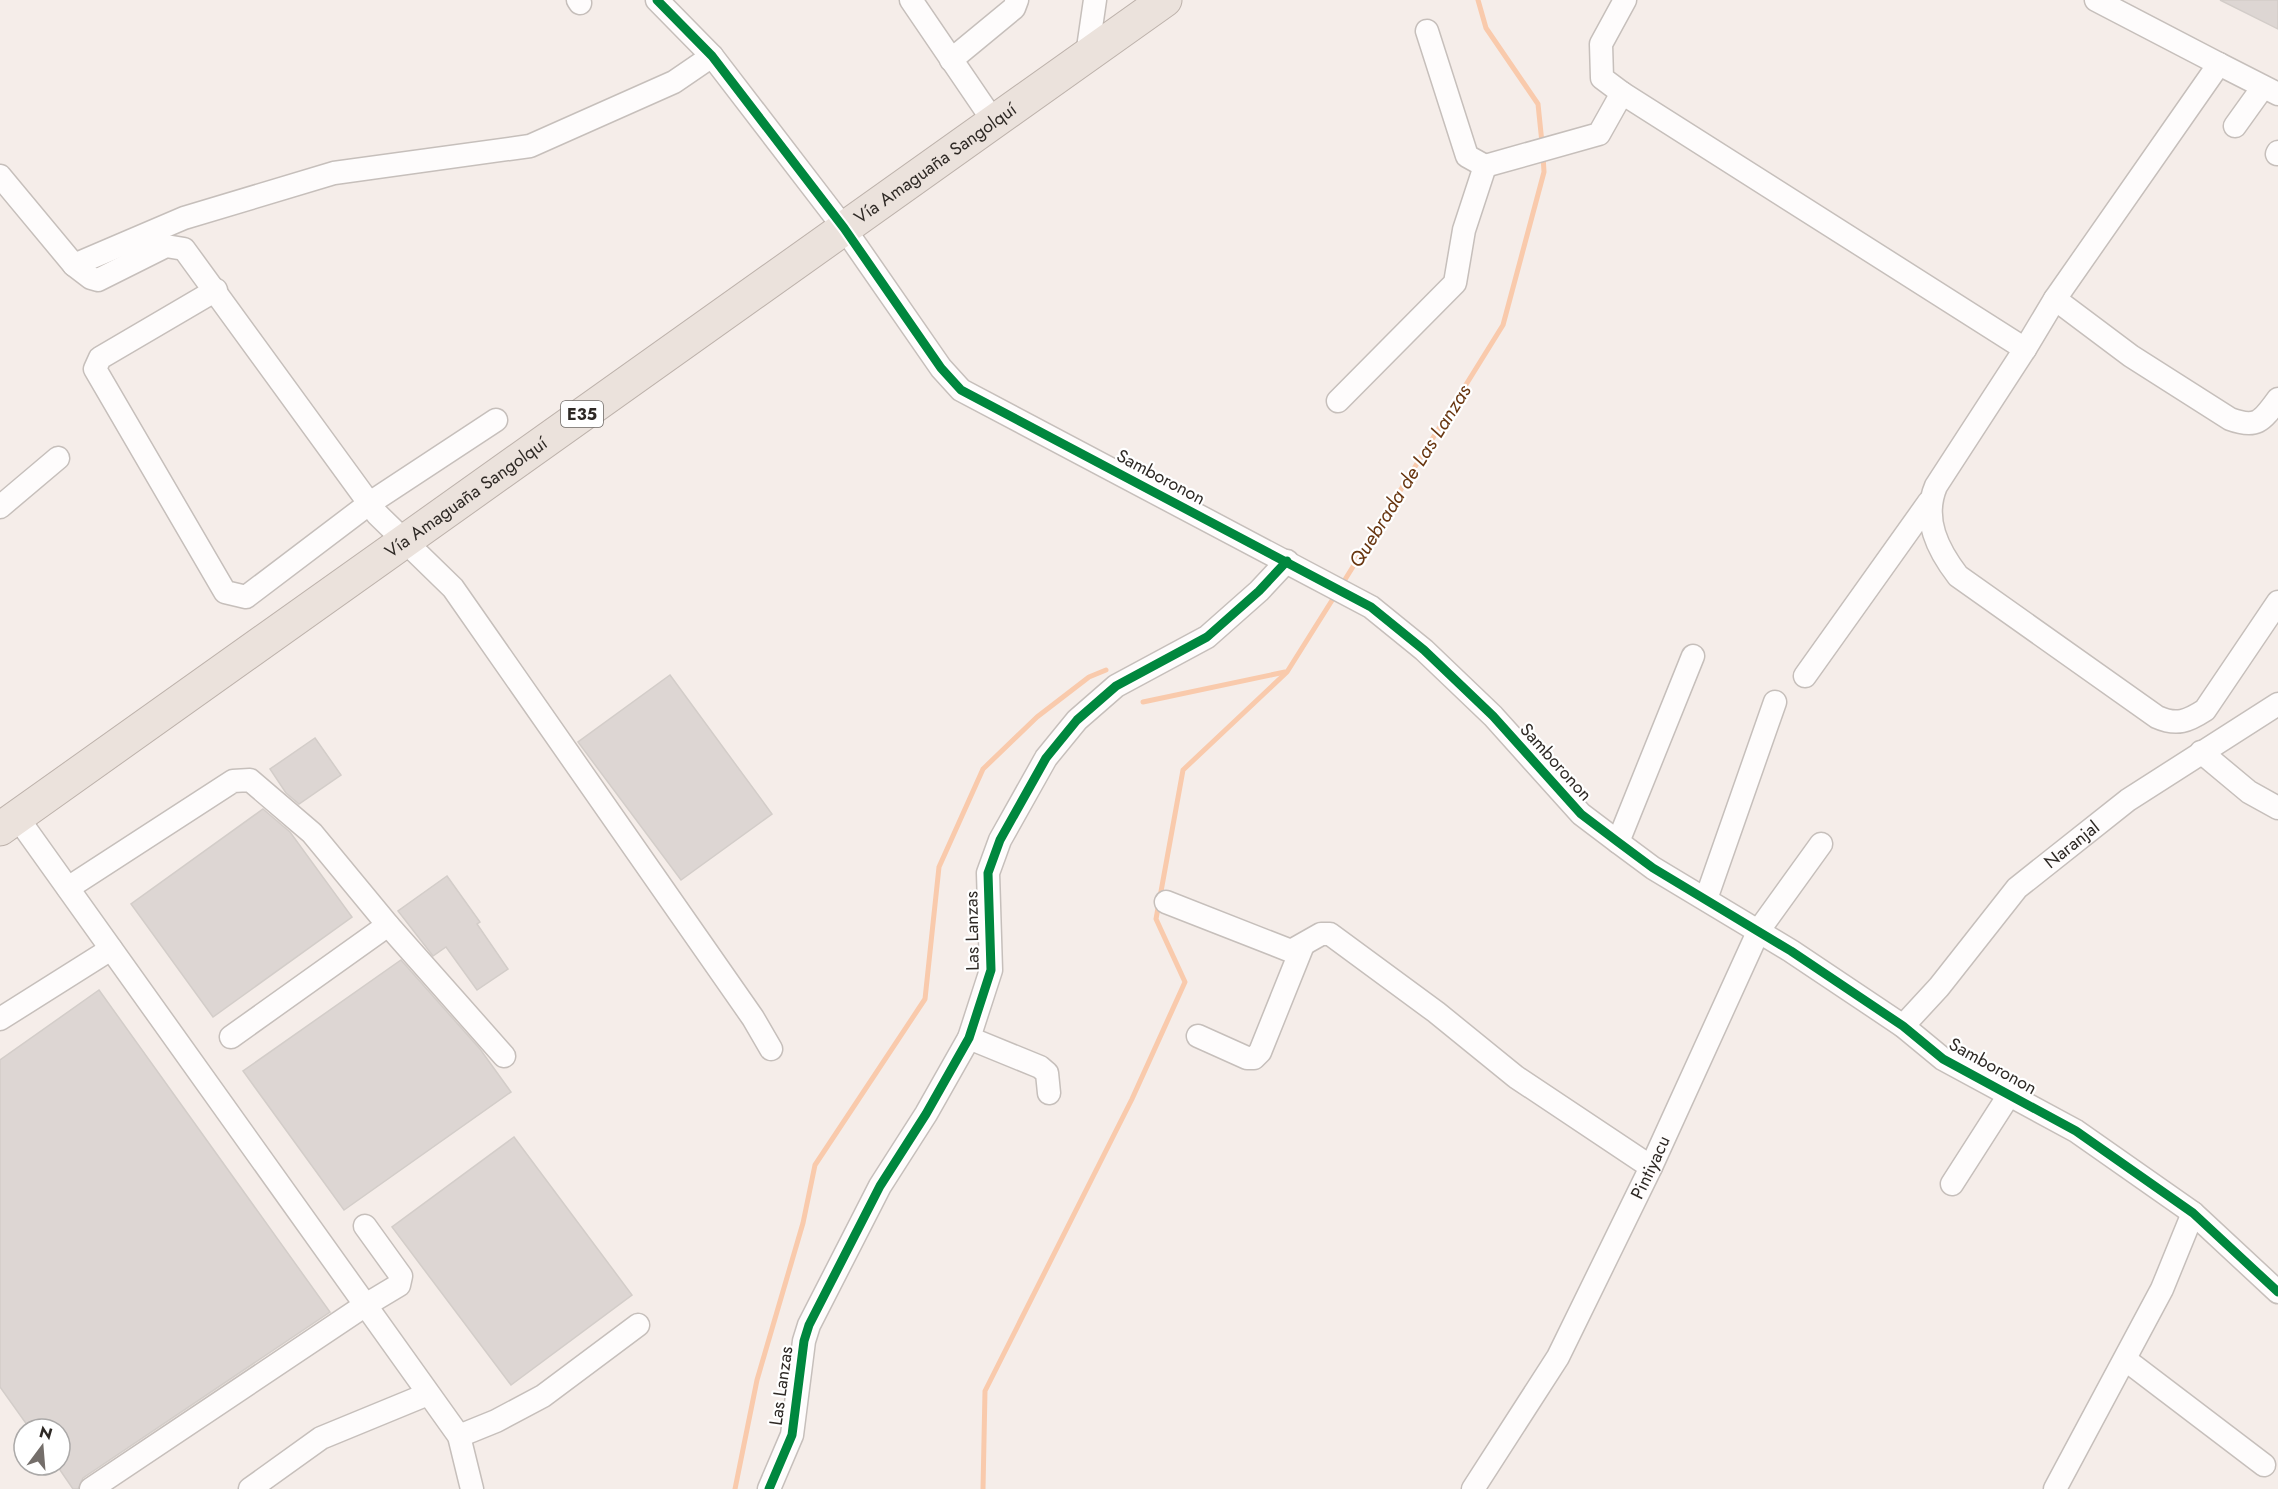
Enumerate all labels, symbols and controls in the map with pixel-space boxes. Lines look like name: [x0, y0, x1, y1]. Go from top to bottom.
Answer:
street label: Vía Amaguaña Sangolquí: [849, 96, 1023, 230]
water label: Quebrada de Las Lanzas: [1342, 379, 1478, 573]
road number: E35: [561, 401, 603, 427]
street label: Vía Amaguaña Sangolquí: [380, 430, 554, 564]
street label: Samboronon: [1112, 443, 1210, 511]
street label: Samboronon: [1514, 717, 1598, 807]
street label: Naranjal: [2039, 814, 2105, 875]
street label: Las Lanzas: [958, 891, 986, 971]
street label: Samboronon: [1944, 1031, 2042, 1101]
street label: Pintiyacu: [1624, 1131, 1677, 1204]
street label: Las Lanzas: [763, 1345, 799, 1427]
north arrow: [12, 1417, 72, 1477]
text: N: [37, 1420, 55, 1446]

